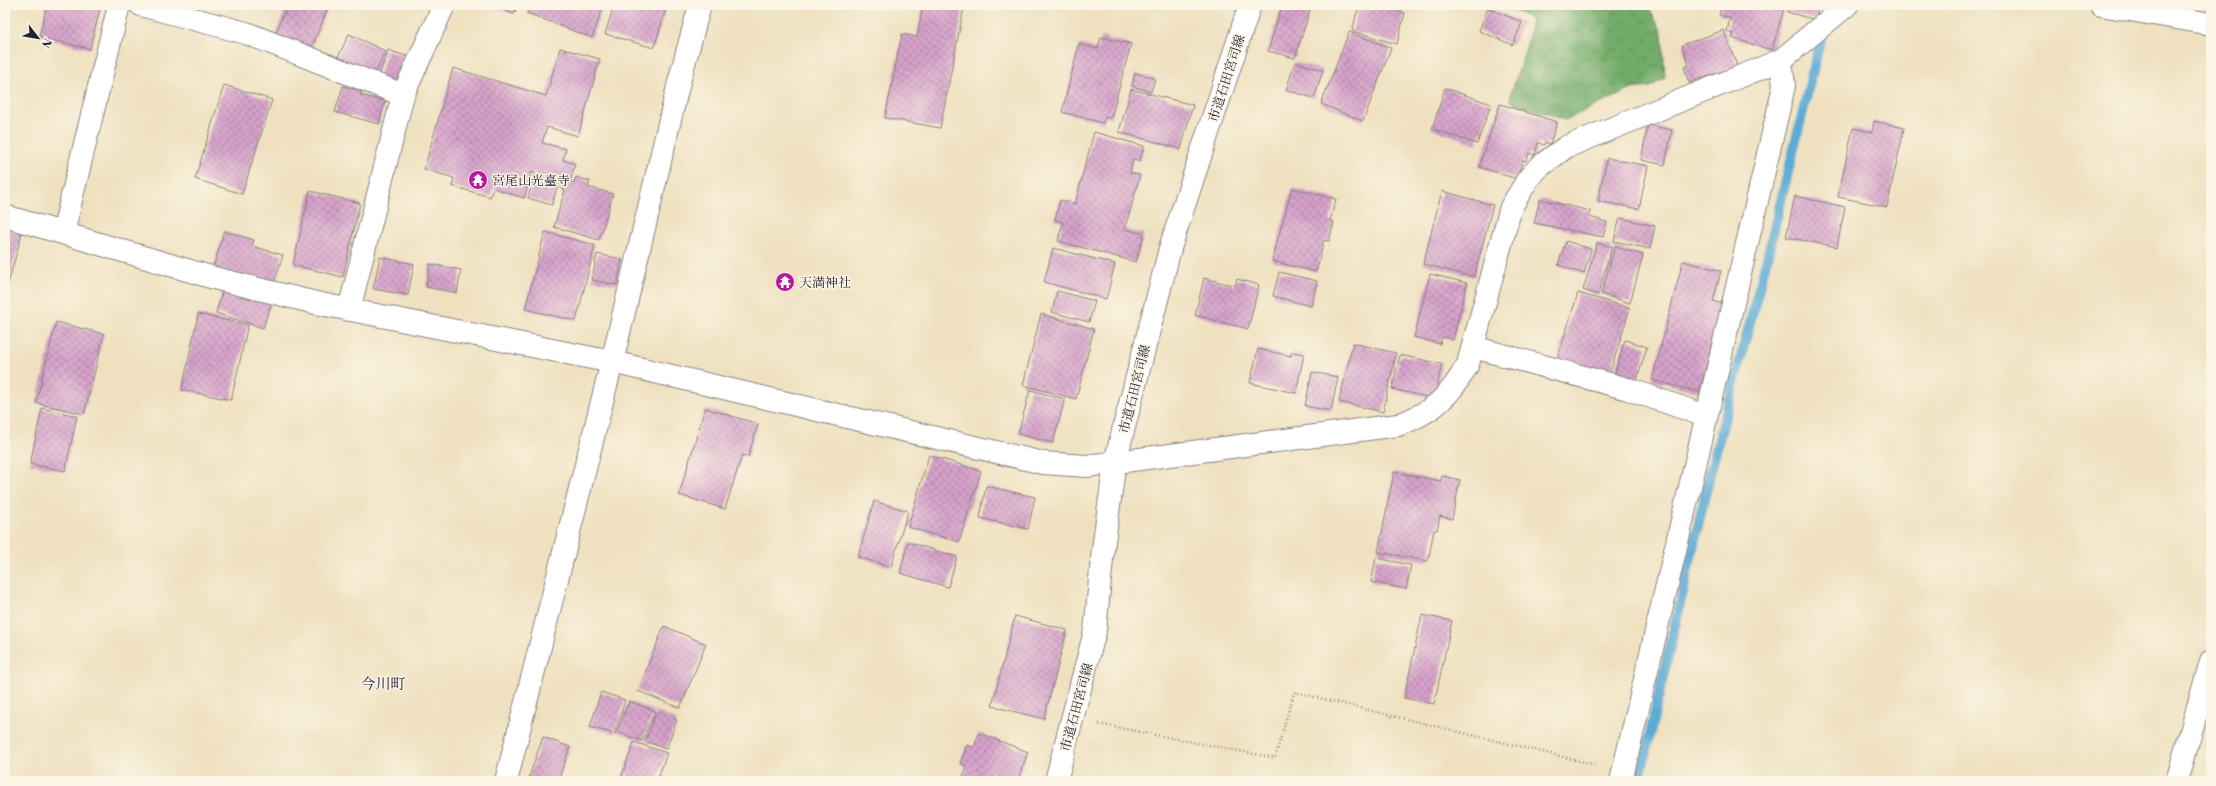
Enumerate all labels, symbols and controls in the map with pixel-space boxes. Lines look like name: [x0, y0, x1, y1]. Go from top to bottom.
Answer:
north arrow: [18, 18, 58, 58]
street label: 市道石田宮司線: [1205, 33, 1249, 124]
text: N: [37, 35, 54, 50]
temple icon: 宮尾山光臺寺: [467, 169, 489, 191]
place label: 宮尾山光臺寺: [492, 173, 570, 189]
temple icon: 天満神社: [774, 271, 796, 293]
place label: 天満神社: [799, 275, 851, 291]
street label: 市道石田宮司線: [1116, 343, 1154, 435]
street label: 市道石田宮司線: [1057, 661, 1096, 753]
district label: 今川町: [360, 675, 406, 694]

